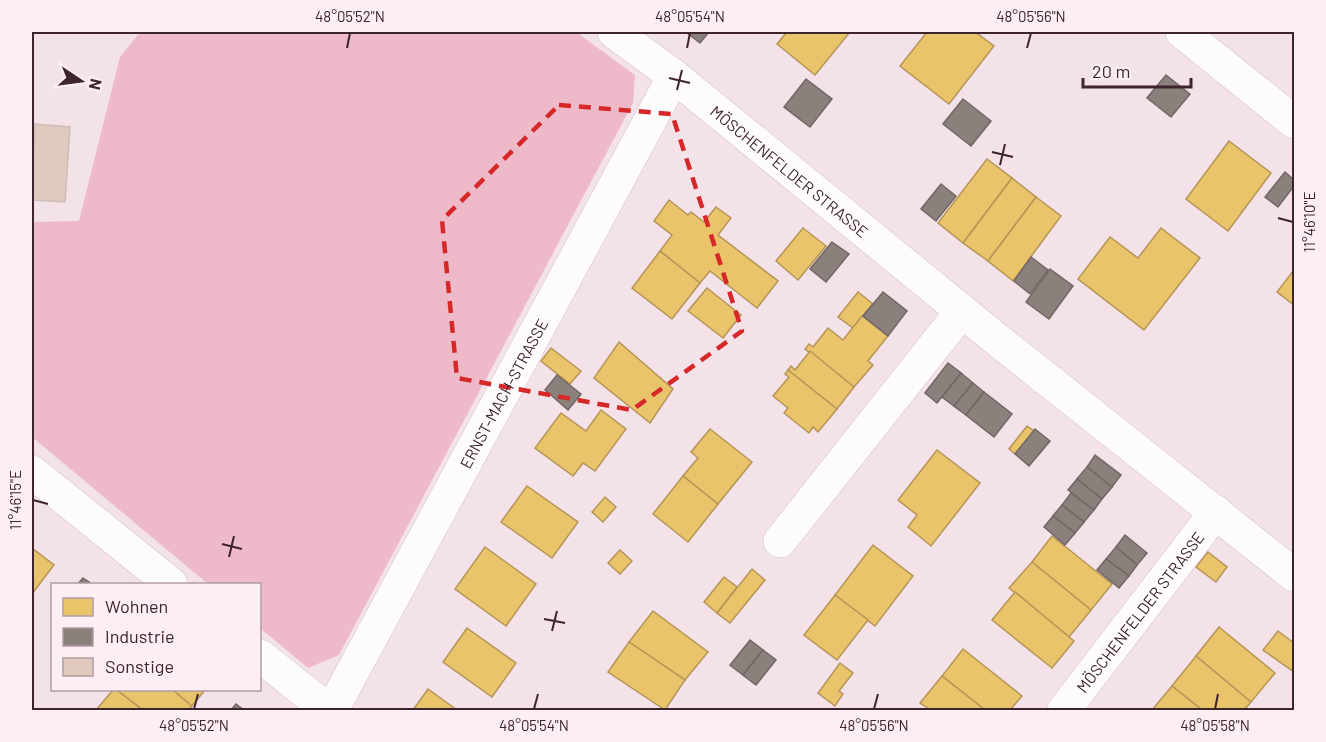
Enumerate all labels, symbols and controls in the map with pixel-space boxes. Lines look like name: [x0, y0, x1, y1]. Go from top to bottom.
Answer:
text: 48°05'52"N: [315, 7, 385, 25]
text: 48°05'54"N: [655, 7, 725, 25]
text: 48°05'56"N: [996, 7, 1066, 25]
north arrow: [51, 51, 111, 111]
scale bar: [1083, 51, 1191, 89]
text: 20 m: [1092, 60, 1130, 82]
text: N: [86, 77, 107, 92]
street label: MÖSCHENFELDER STRASSE: [707, 101, 872, 240]
text: 11°46'10"E: [1300, 192, 1318, 252]
street label: ERNST-MACH-STRASSE: [455, 315, 551, 471]
text: 11°46'15"E: [6, 470, 24, 530]
street label: MÖSCHENFELDER STRASSE: [1072, 527, 1207, 696]
legend: [51, 583, 261, 691]
text: Wohnen: [105, 595, 168, 617]
text: Industrie: [105, 625, 175, 647]
text: Sonstige: [105, 655, 174, 677]
text: 48°05'52"N: [159, 716, 229, 734]
text: 48°05'54"N: [499, 716, 569, 734]
text: 48°05'56"N: [839, 716, 909, 734]
text: 48°05'58"N: [1180, 716, 1250, 734]

